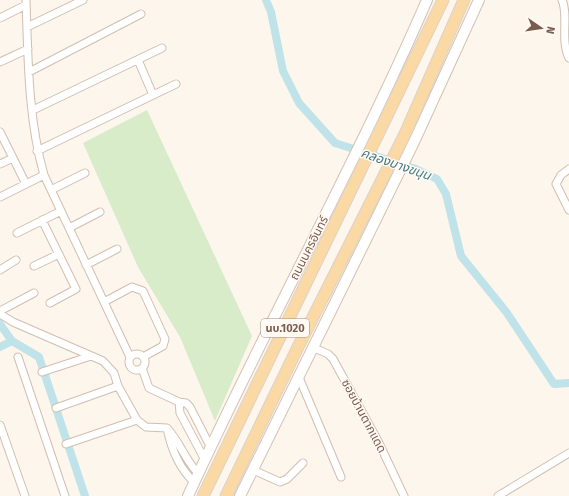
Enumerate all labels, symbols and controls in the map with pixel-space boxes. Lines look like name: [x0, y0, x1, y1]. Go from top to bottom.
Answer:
north arrow: [521, 8, 561, 48]
text: N: [543, 25, 557, 35]
water label: คลองบางขนุน: [359, 145, 434, 184]
street label: ถนนนครอินทร์: [287, 213, 331, 282]
road number: นบ.1020: [261, 319, 309, 337]
street label: ซอยบ้านตากแดด: [339, 377, 389, 455]

